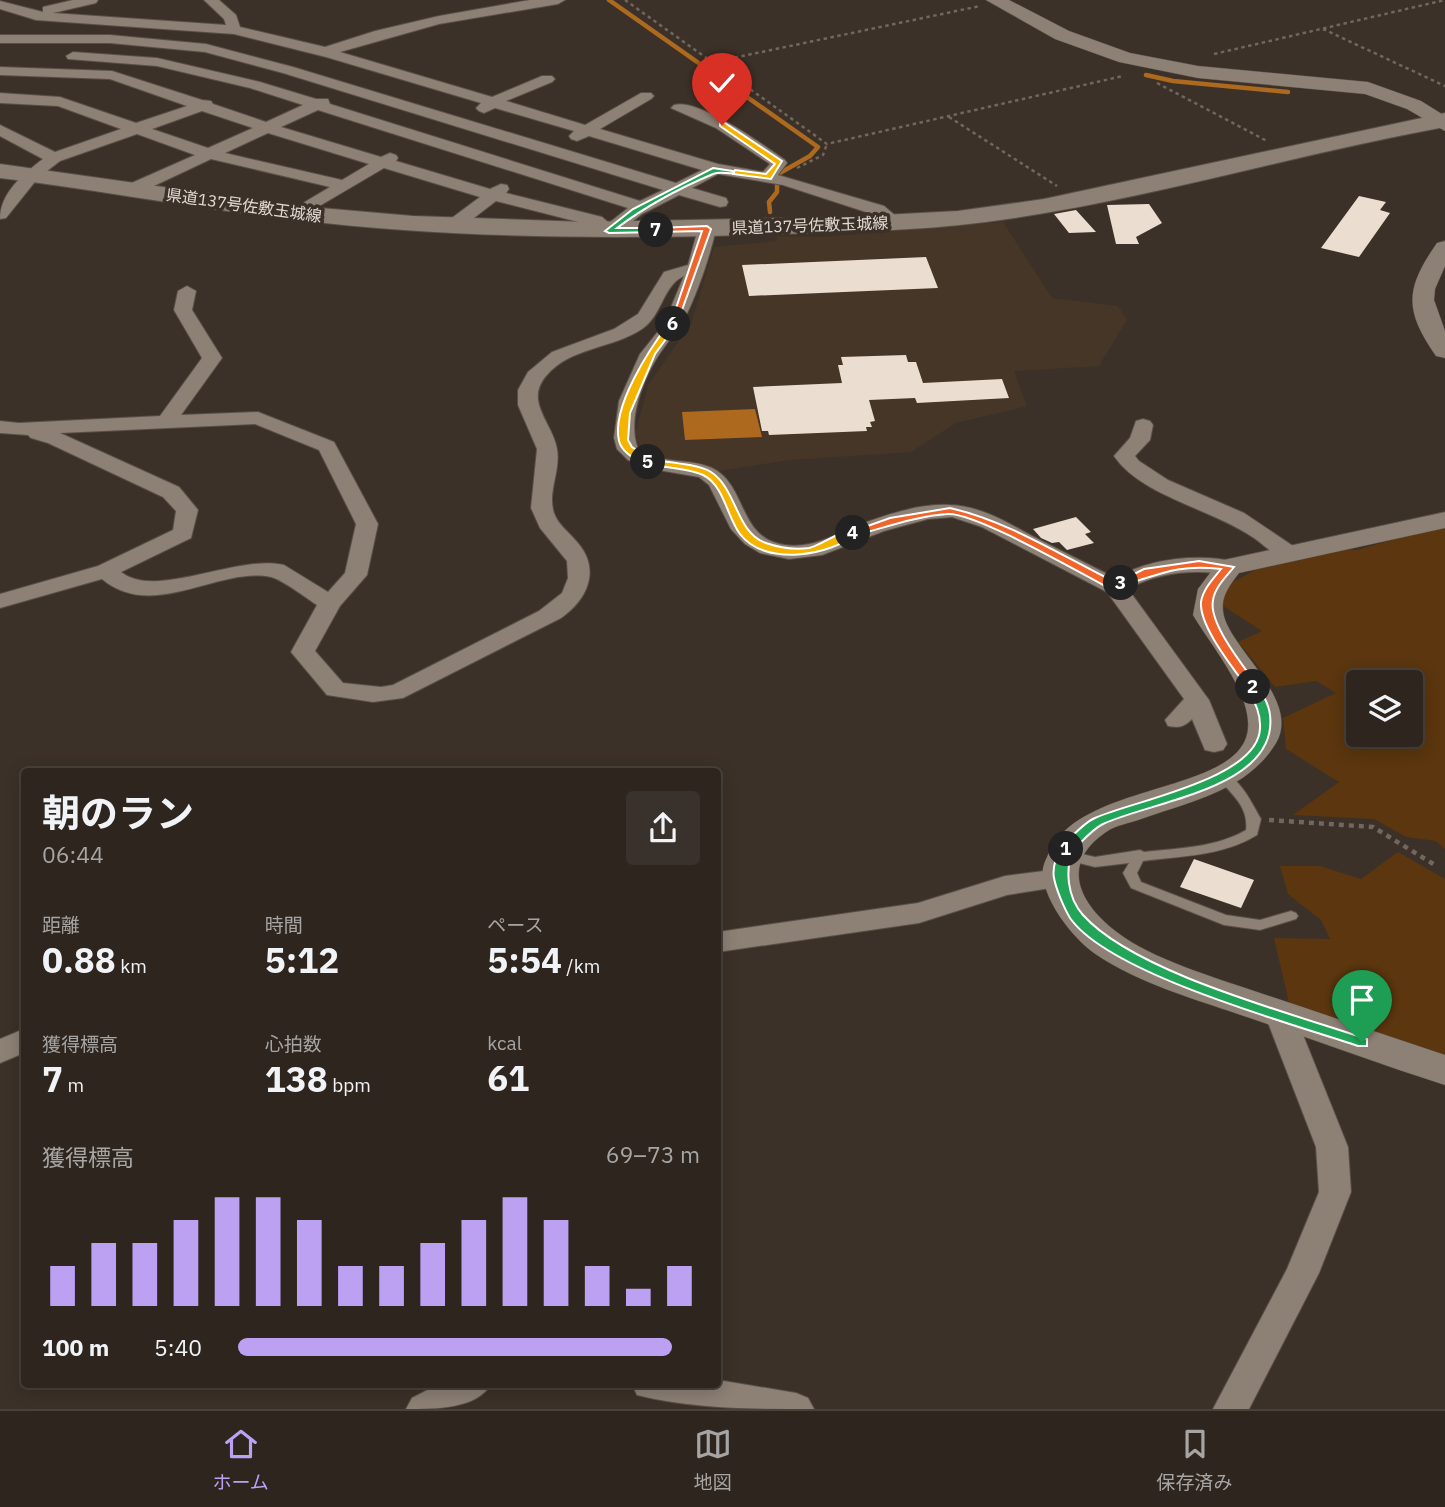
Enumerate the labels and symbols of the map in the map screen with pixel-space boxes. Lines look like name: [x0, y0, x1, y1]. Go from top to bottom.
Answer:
pin: [692, 53, 752, 125]
street label: 県道137号佐敷玉城線: [165, 184, 323, 226]
pin: 7: [638, 212, 674, 247]
street label: 県道137号佐敷玉城線: [731, 212, 889, 238]
pin: 6: [656, 306, 690, 342]
pin: 5: [630, 444, 666, 480]
pin: 4: [836, 516, 870, 550]
pin: 3: [1104, 566, 1138, 600]
pin: 2: [1236, 670, 1270, 704]
pin: 1: [1048, 832, 1084, 866]
pin: [1332, 970, 1392, 1042]

